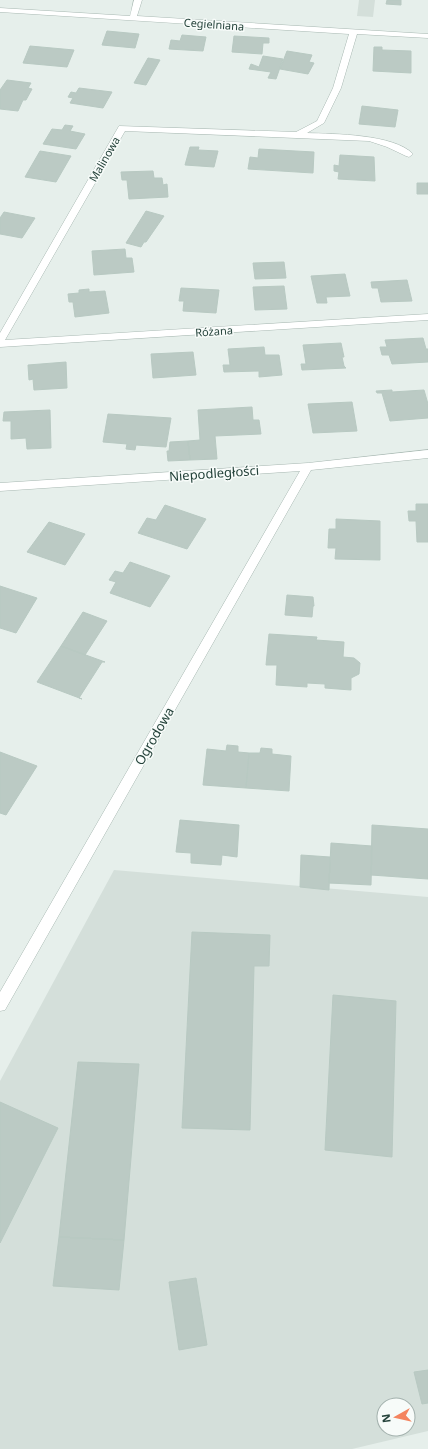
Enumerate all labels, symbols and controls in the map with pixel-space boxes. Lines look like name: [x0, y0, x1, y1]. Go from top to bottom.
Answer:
street label: Cegielniana: [183, 14, 245, 34]
street label: Malinowa: [85, 134, 123, 184]
street label: Różana: [195, 322, 233, 340]
street label: Niepodległości: [168, 461, 260, 485]
street label: Ogrodowa: [130, 704, 178, 768]
north arrow: [376, 1397, 416, 1437]
text: N: [378, 1413, 394, 1424]

